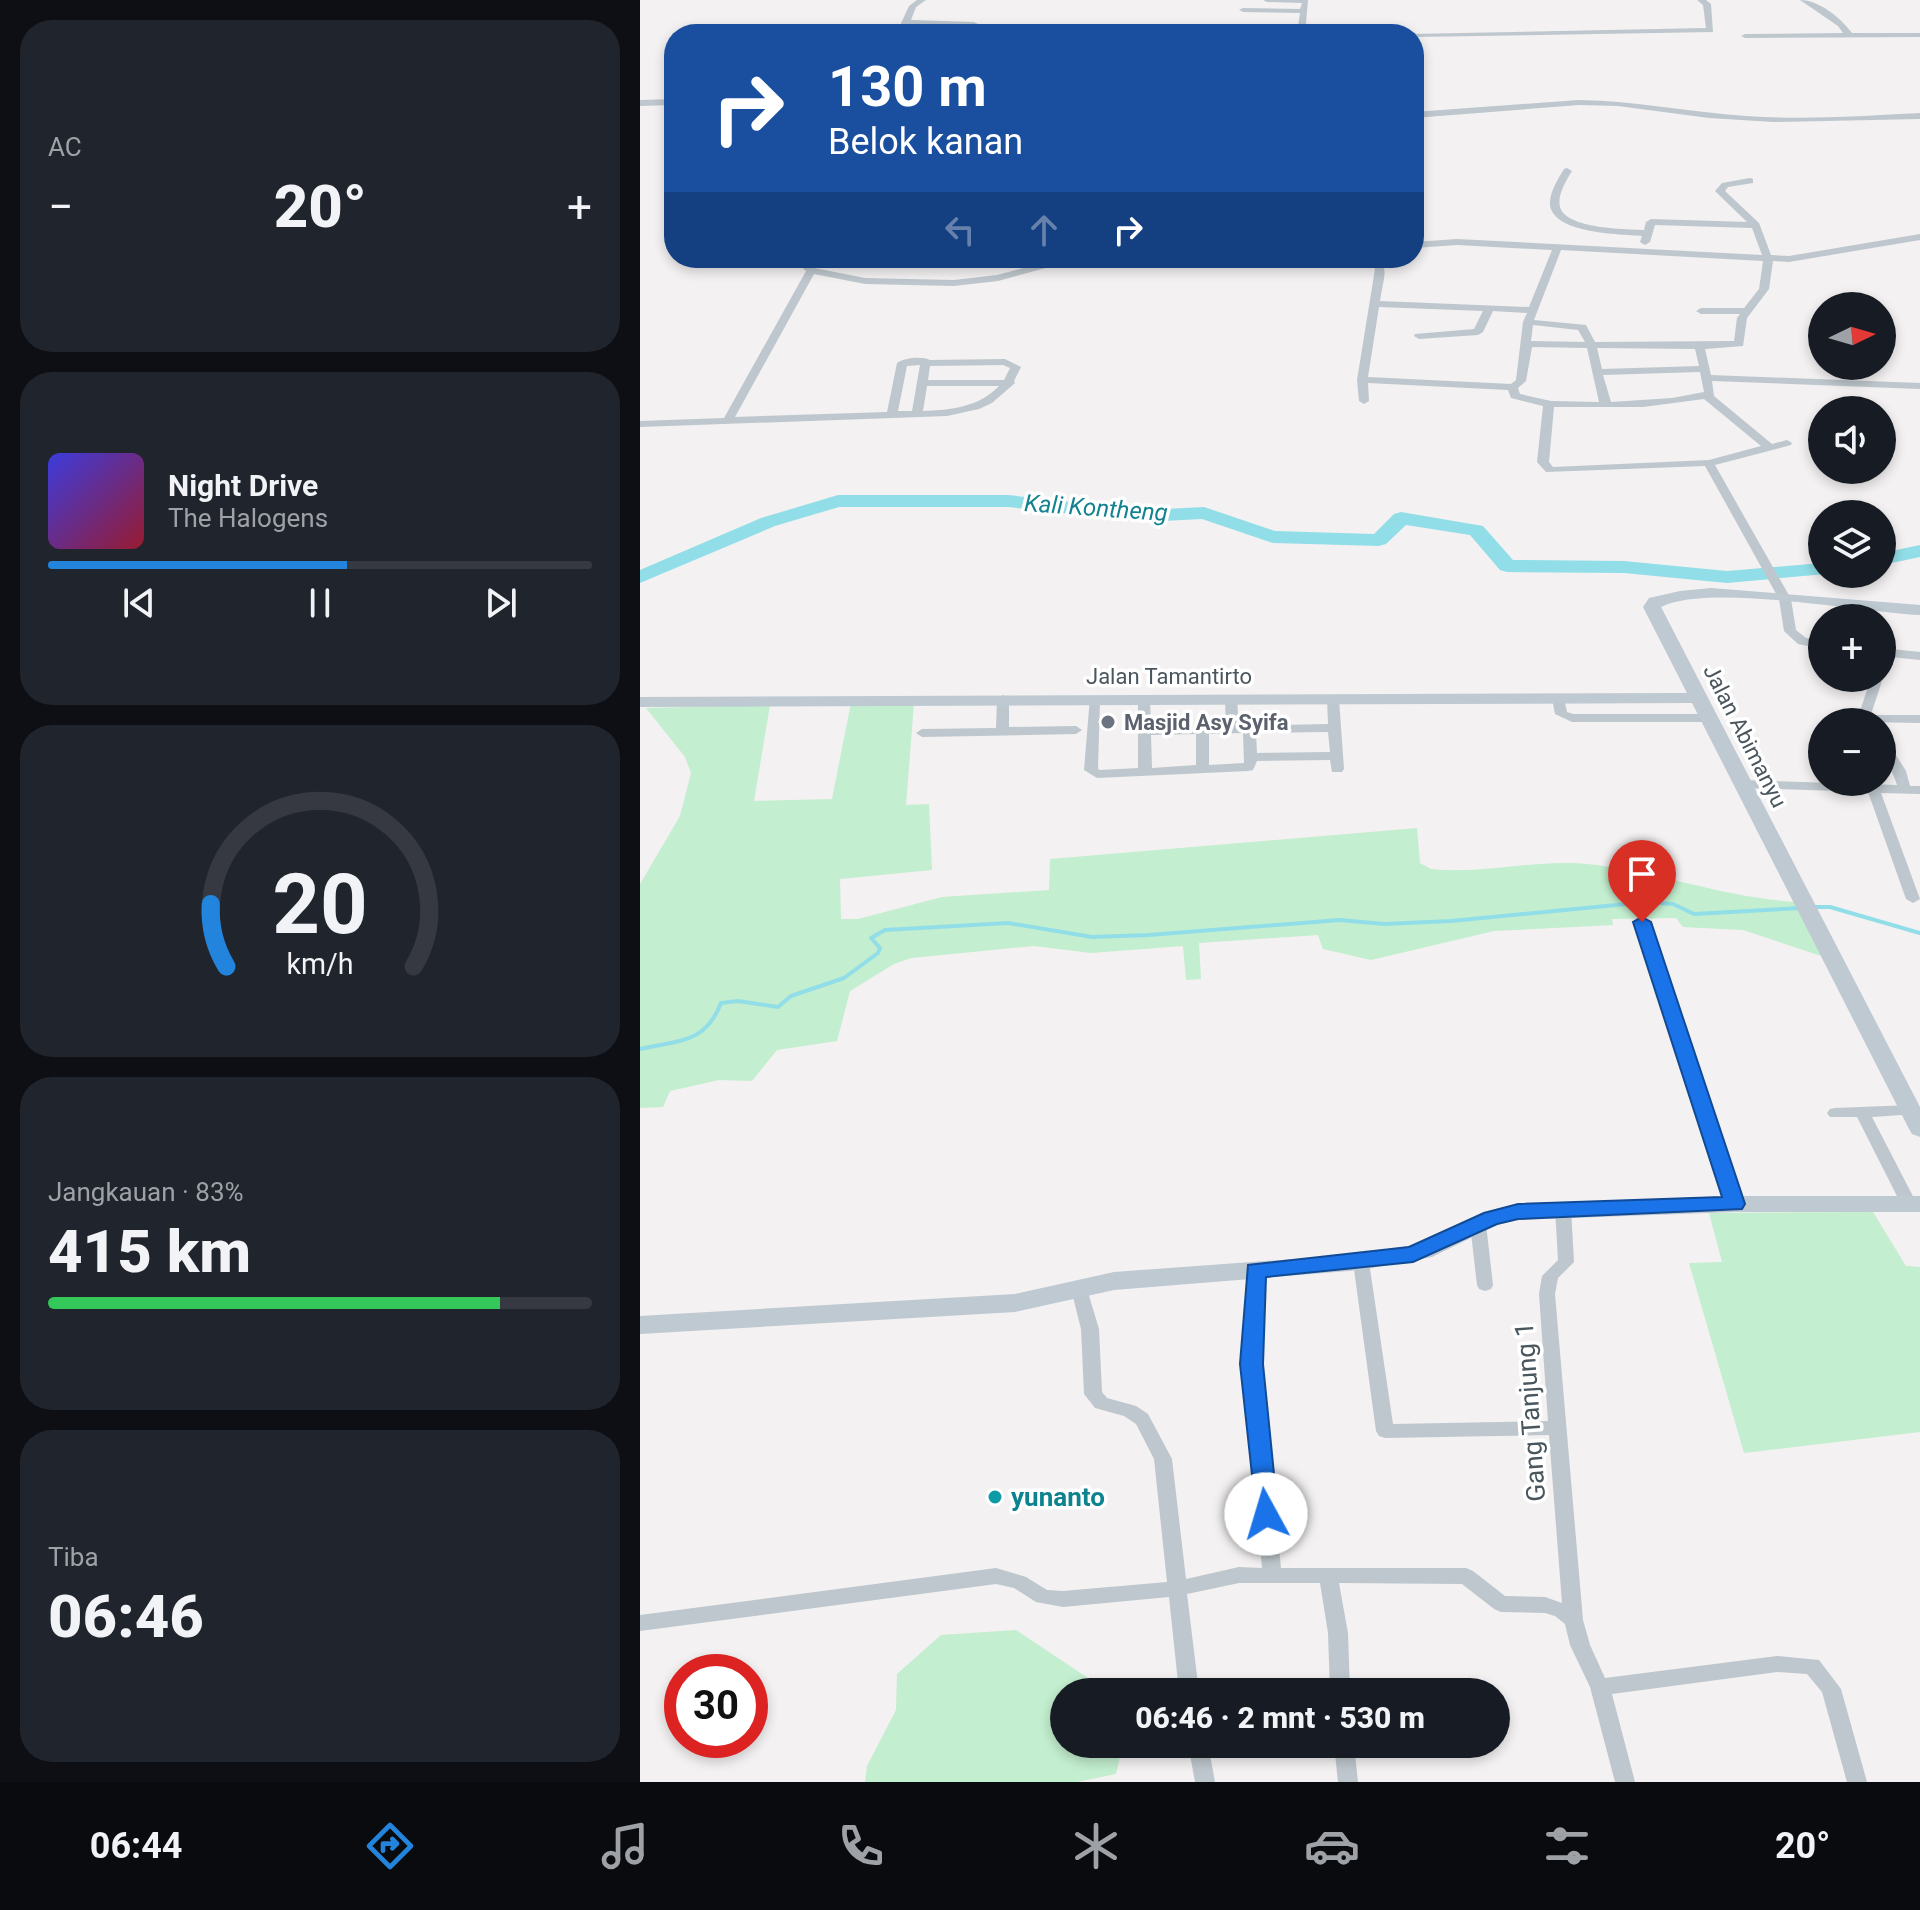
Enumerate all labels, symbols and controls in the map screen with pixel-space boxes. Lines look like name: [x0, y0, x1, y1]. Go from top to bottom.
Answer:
text: 130 m: [828, 54, 987, 120]
icon: right: [696, 56, 800, 160]
text: Belok kanan: [828, 121, 1023, 163]
text: AC: [48, 132, 82, 162]
text: 20°: [274, 171, 367, 242]
text: −: [48, 181, 73, 233]
text: +: [567, 181, 592, 233]
icon: left: [938, 208, 982, 252]
icon: ahead: [1022, 208, 1066, 252]
icon: right: [1106, 208, 1150, 252]
north arrow: [1808, 292, 1896, 380]
map controls: [1808, 292, 1896, 796]
button: sound: [1808, 396, 1896, 484]
text: Night Drive: [168, 468, 318, 503]
water label: Kali Kontheng: [1023, 489, 1169, 527]
button: layers: [1808, 500, 1896, 588]
text: The Halogens: [168, 503, 328, 533]
icon: previous: [117, 581, 161, 625]
icon: pause: [298, 581, 342, 625]
icon: next: [479, 581, 523, 625]
button: +: [1808, 604, 1896, 692]
street label: Jalan Abimanyu: [1698, 660, 1792, 812]
street label: Jalan Tamantirto: [1086, 664, 1252, 689]
button: −: [1808, 708, 1896, 796]
place label: Masjid Asy Syifa: [1124, 710, 1289, 735]
marker: Masjid Asy Syifa: [1099, 713, 1117, 731]
pin: [1608, 840, 1676, 922]
icon: arrive: [1620, 852, 1664, 896]
text: 20: [272, 856, 368, 953]
text: km/h: [286, 947, 354, 981]
text: Jangkauan · 83%: [48, 1177, 244, 1207]
text: 415 km: [48, 1216, 251, 1287]
street label: Gang Tanjung 1: [1509, 1321, 1551, 1503]
position arrow: [1224, 1472, 1308, 1556]
place label: yunanto: [1011, 1482, 1105, 1512]
marker: yunanto: [986, 1488, 1004, 1506]
text: Tiba: [48, 1542, 99, 1572]
text: 06:46: [48, 1581, 204, 1652]
speed limit sign: 30: [664, 1654, 768, 1758]
text: 06:46 · 2 mnt · 530 m: [1135, 1700, 1425, 1735]
icon: directions: [362, 1818, 418, 1874]
icon: music: [597, 1818, 653, 1874]
icon: phone: [833, 1818, 889, 1874]
icon: climate: [1068, 1818, 1124, 1874]
icon: car: [1304, 1818, 1360, 1874]
icon: filters: [1539, 1818, 1595, 1874]
text: 06:44: [90, 1825, 183, 1867]
text: 20°: [1775, 1825, 1830, 1867]

